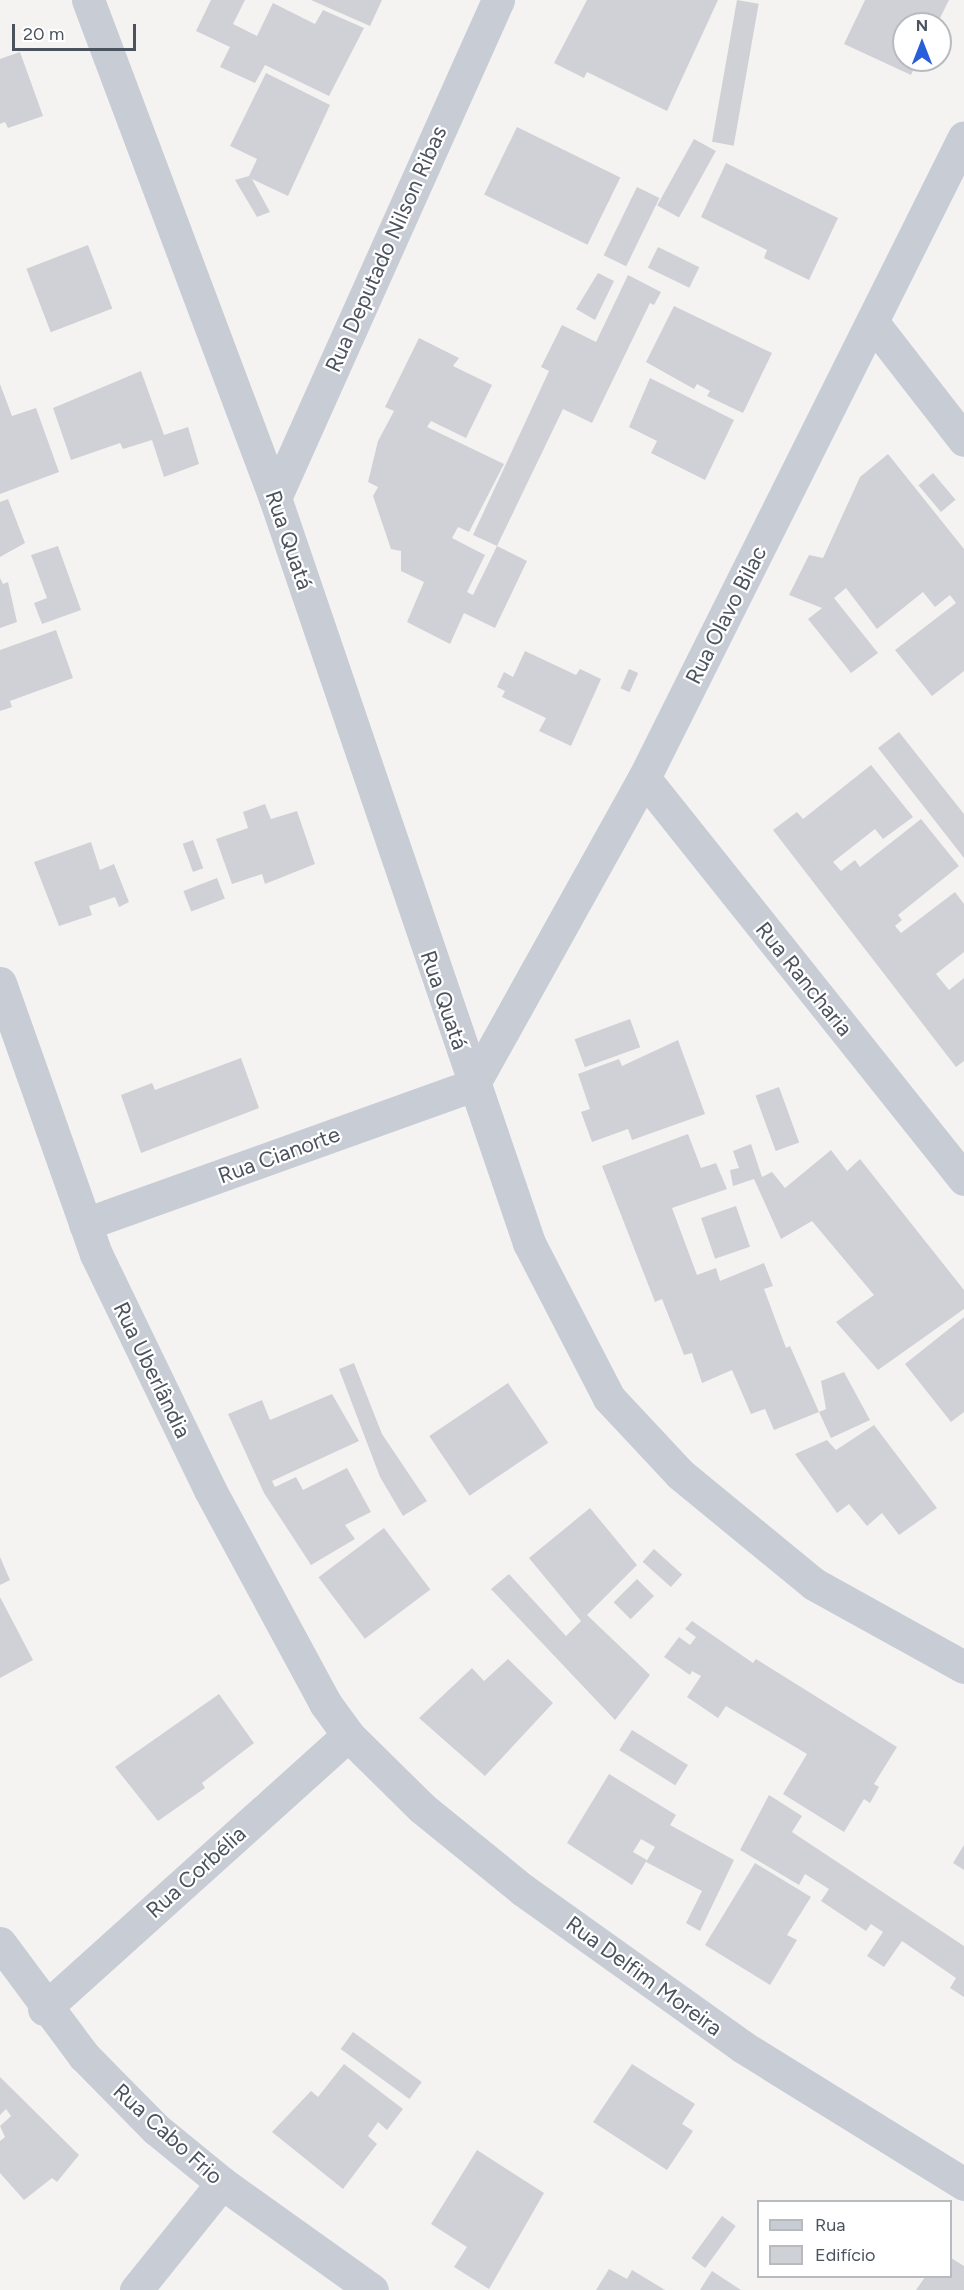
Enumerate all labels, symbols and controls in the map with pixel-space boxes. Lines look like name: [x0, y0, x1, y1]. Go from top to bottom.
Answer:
scale bar: [15, 12, 140, 50]
north arrow: [892, 12, 952, 72]
text: N: [916, 16, 928, 35]
text: 20 m: [23, 23, 64, 45]
street label: Rua Deputado Nilson Ribas: [320, 122, 452, 376]
street label: Rua Quatá: [260, 487, 318, 593]
street label: Rua Olavo Bilac: [680, 541, 772, 689]
street label: Rua Rancharia: [750, 917, 858, 1041]
street label: Rua Quatá: [415, 947, 473, 1053]
street label: Rua Cianorte: [215, 1121, 343, 1189]
street label: Rua Uberlândia: [108, 1298, 196, 1442]
street label: Rua Corbélia: [141, 1820, 251, 1924]
street label: Rua Delfim Moreira: [561, 1910, 727, 2042]
street label: Rua Cabo Frio: [108, 2078, 228, 2190]
legend: [757, 2200, 952, 2278]
text: Rua: [815, 2214, 846, 2236]
text: Edifício: [815, 2244, 876, 2266]

